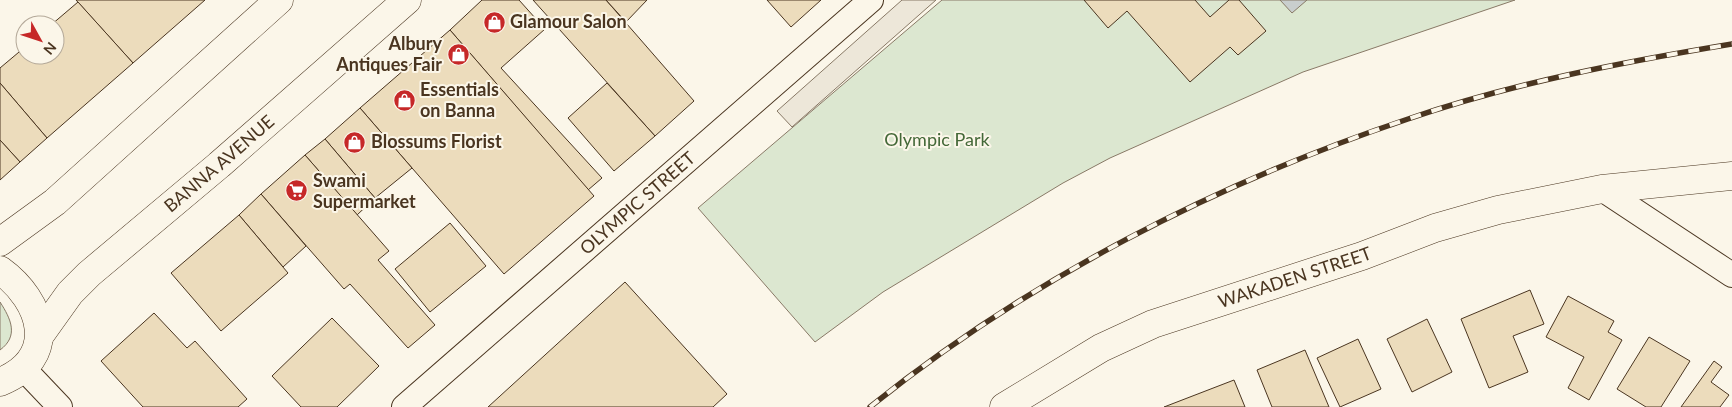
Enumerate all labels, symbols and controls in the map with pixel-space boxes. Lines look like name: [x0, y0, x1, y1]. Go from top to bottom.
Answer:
shop icon: Glamour Salon: [482, 10, 506, 34]
place label: Glamour Salon: [510, 10, 627, 32]
north arrow: [15, 15, 65, 65]
place label: Albury Antiques Fair: [335, 32, 442, 75]
text: N: [40, 39, 60, 58]
shop icon: Albury Antiques Fair: [446, 42, 470, 66]
place label: Essentials on Banna: [420, 78, 499, 121]
shop icon: Essentials on Banna: [392, 88, 416, 112]
street label: BANNA AVENUE: [159, 110, 278, 216]
park label: Olympic Park: [884, 128, 991, 150]
shop icon: Blossums Florist: [343, 130, 367, 154]
place label: Blossums Florist: [371, 130, 502, 152]
street label: OLYMPIC STREET: [575, 146, 699, 259]
place label: Swami Supermarket: [313, 169, 416, 212]
supermarket icon: Swami Supermarket: [285, 179, 309, 203]
street label: WAKADEN STREET: [1215, 241, 1375, 312]

